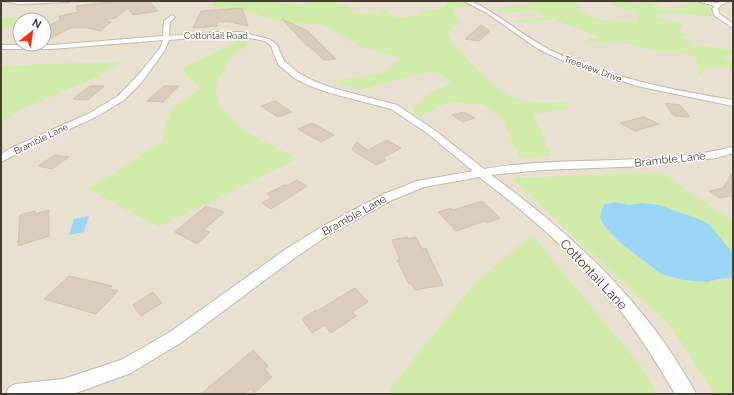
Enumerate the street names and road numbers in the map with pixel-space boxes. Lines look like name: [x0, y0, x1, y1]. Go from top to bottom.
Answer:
street label: Cottontail Road: [184, 31, 248, 41]
street label: Treeview Drive: [563, 54, 624, 84]
street label: Bramble Lane: [12, 121, 70, 156]
street label: Bramble Lane: [634, 149, 707, 170]
street label: Bramble Lane: [320, 192, 389, 238]
street label: Cottontail Lane: [557, 236, 630, 313]

